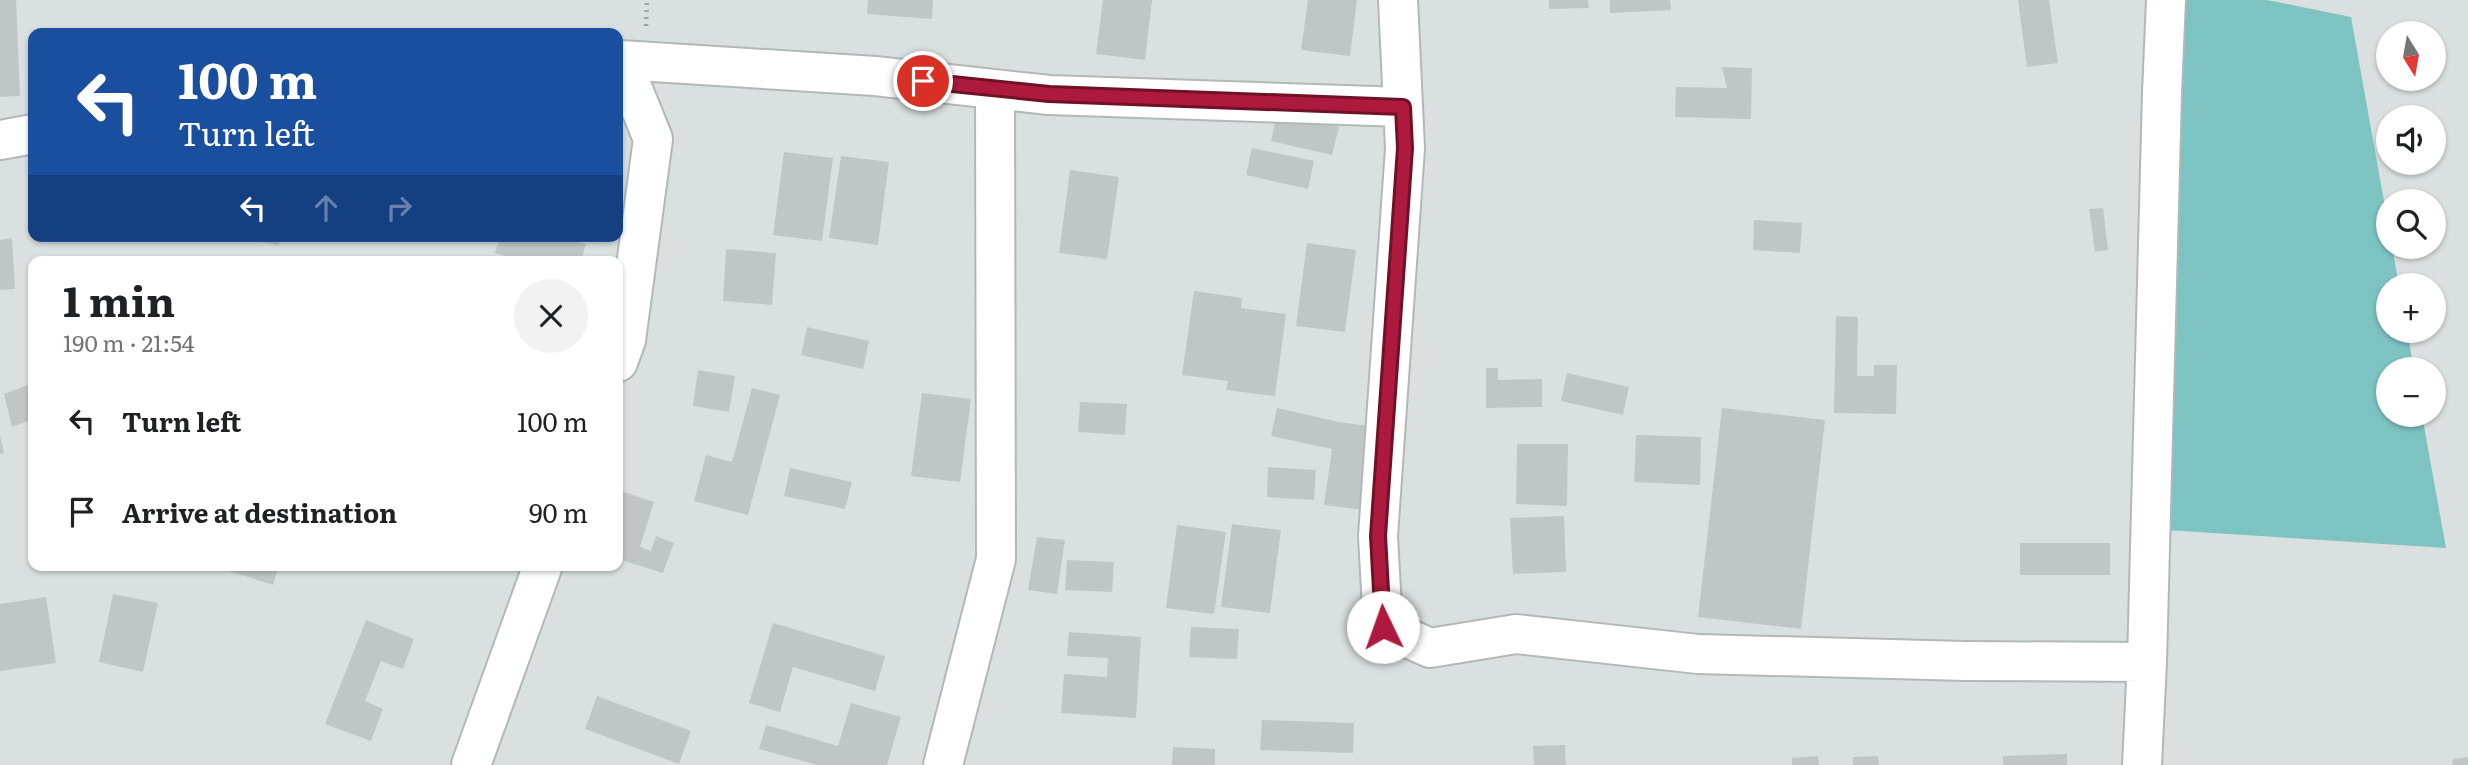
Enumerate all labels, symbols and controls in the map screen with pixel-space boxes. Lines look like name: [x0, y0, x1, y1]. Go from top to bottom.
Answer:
north arrow: [2376, 21, 2446, 91]
map controls: [2376, 21, 2446, 427]
text: 100 m: [178, 41, 317, 114]
pin: [893, 51, 953, 111]
icon: left: [63, 56, 154, 147]
icon: arrive: [904, 62, 942, 100]
button: sound: [2376, 105, 2446, 175]
text: Turn left: [178, 108, 315, 156]
icon: left: [234, 189, 272, 227]
icon: ahead: [307, 189, 345, 227]
icon: right: [380, 189, 418, 227]
button: search: [2376, 189, 2446, 259]
text: 1 min: [63, 268, 175, 330]
button: +: [2376, 273, 2446, 343]
button: close: [514, 279, 588, 353]
text: 190 m · 21:54: [63, 325, 195, 359]
button: −: [2376, 357, 2446, 427]
text: Turn left: [122, 401, 241, 440]
text: 100 m: [517, 401, 588, 440]
icon: left: [63, 402, 101, 440]
text: Arrive at destination: [122, 492, 397, 531]
text: 90 m: [529, 492, 588, 531]
icon: arrive: [63, 493, 101, 531]
position arrow: [1346, 590, 1420, 664]

